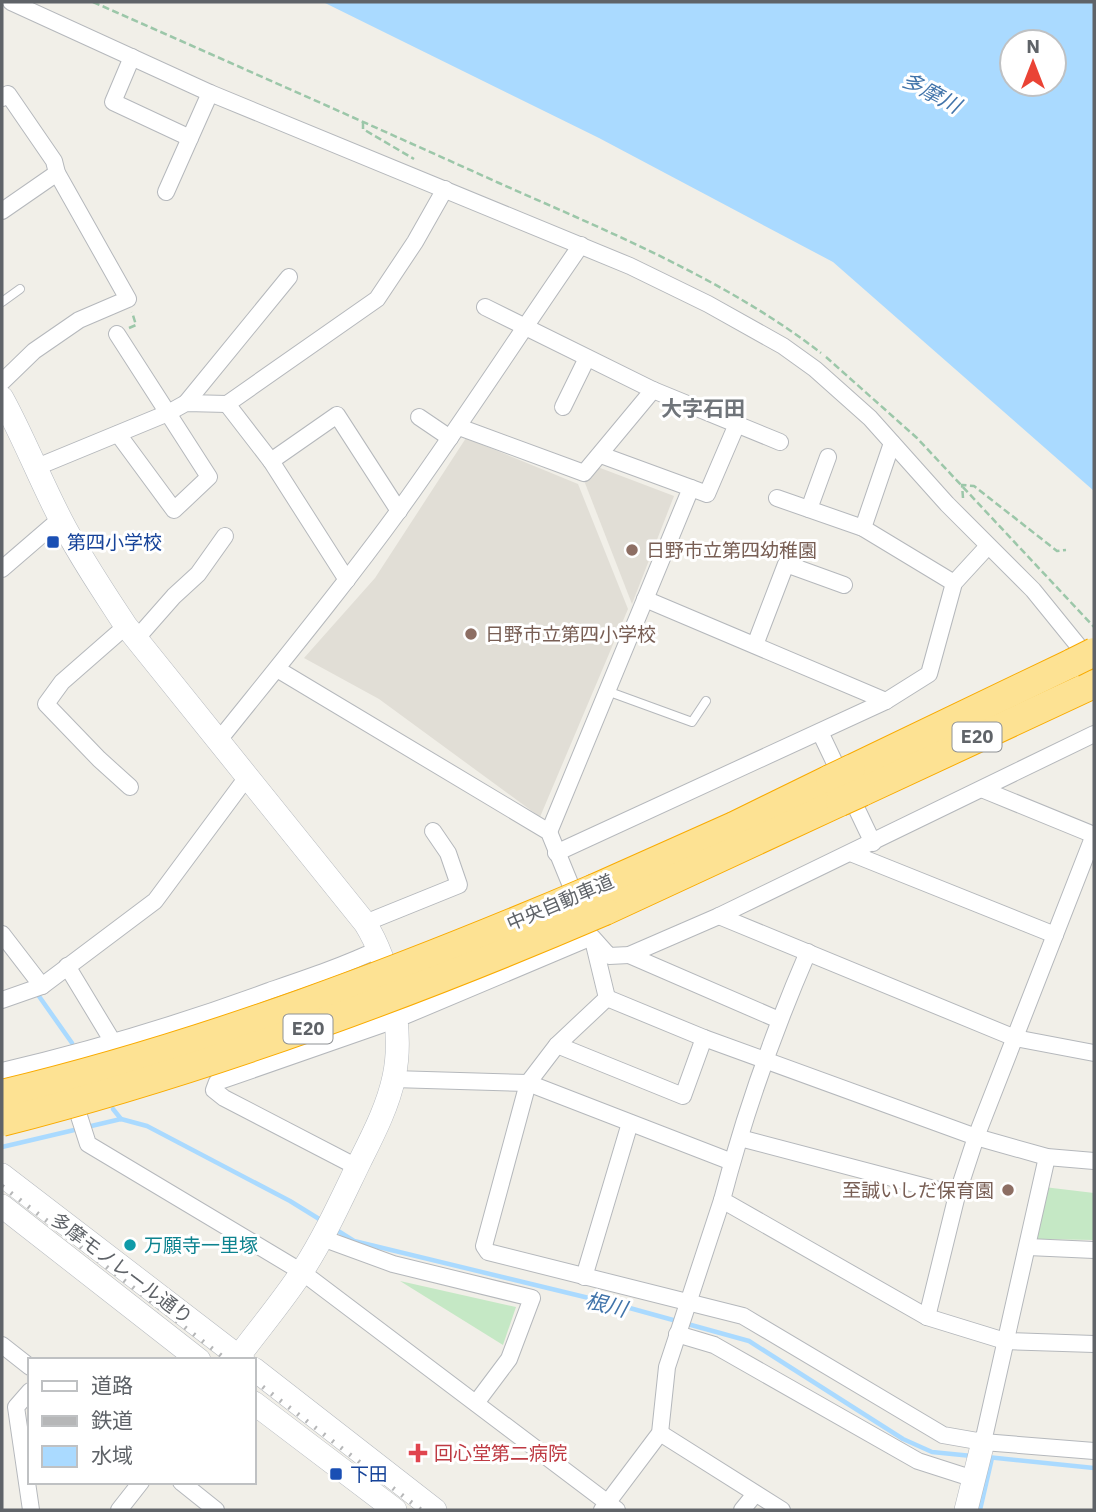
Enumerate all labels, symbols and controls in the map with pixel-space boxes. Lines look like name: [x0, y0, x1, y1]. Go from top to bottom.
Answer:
north arrow: [998, 28, 1068, 98]
text: N: [1026, 34, 1040, 58]
water label: 多摩川: [897, 65, 968, 120]
district label: 大字石田: [661, 394, 745, 422]
place label: 第四小学校: [67, 530, 162, 554]
marker: 第四小学校: [45, 534, 61, 550]
place label: 日野市立第四幼稚園: [646, 538, 817, 562]
marker: 日野市立第四幼稚園: [624, 542, 640, 558]
place label: 日野市立第四小学校: [485, 622, 656, 646]
marker: 日野市立第四小学校: [463, 626, 479, 642]
road number: E20: [953, 722, 1002, 752]
street label: 中央自動車道: [503, 869, 617, 935]
road number: E20: [284, 1014, 332, 1044]
place label: 至誠いしだ保育園: [842, 1178, 994, 1202]
marker: 至誠いしだ保育園: [1000, 1182, 1016, 1198]
street label: 多摩モノレール通り: [46, 1207, 198, 1329]
place label: 万願寺一里塚: [144, 1233, 258, 1257]
marker: 万願寺一里塚: [122, 1237, 138, 1253]
water label: 根川: [582, 1285, 632, 1323]
legend: [28, 1358, 256, 1484]
text: 道路: [91, 1371, 133, 1399]
text: 鉄道: [91, 1406, 133, 1434]
text: 水域: [91, 1441, 133, 1469]
place label: 回心堂第二病院: [434, 1441, 567, 1465]
marker: 回心堂第二病院: [408, 1443, 428, 1463]
place label: 下田: [350, 1462, 388, 1486]
marker: 下田: [328, 1466, 344, 1482]

